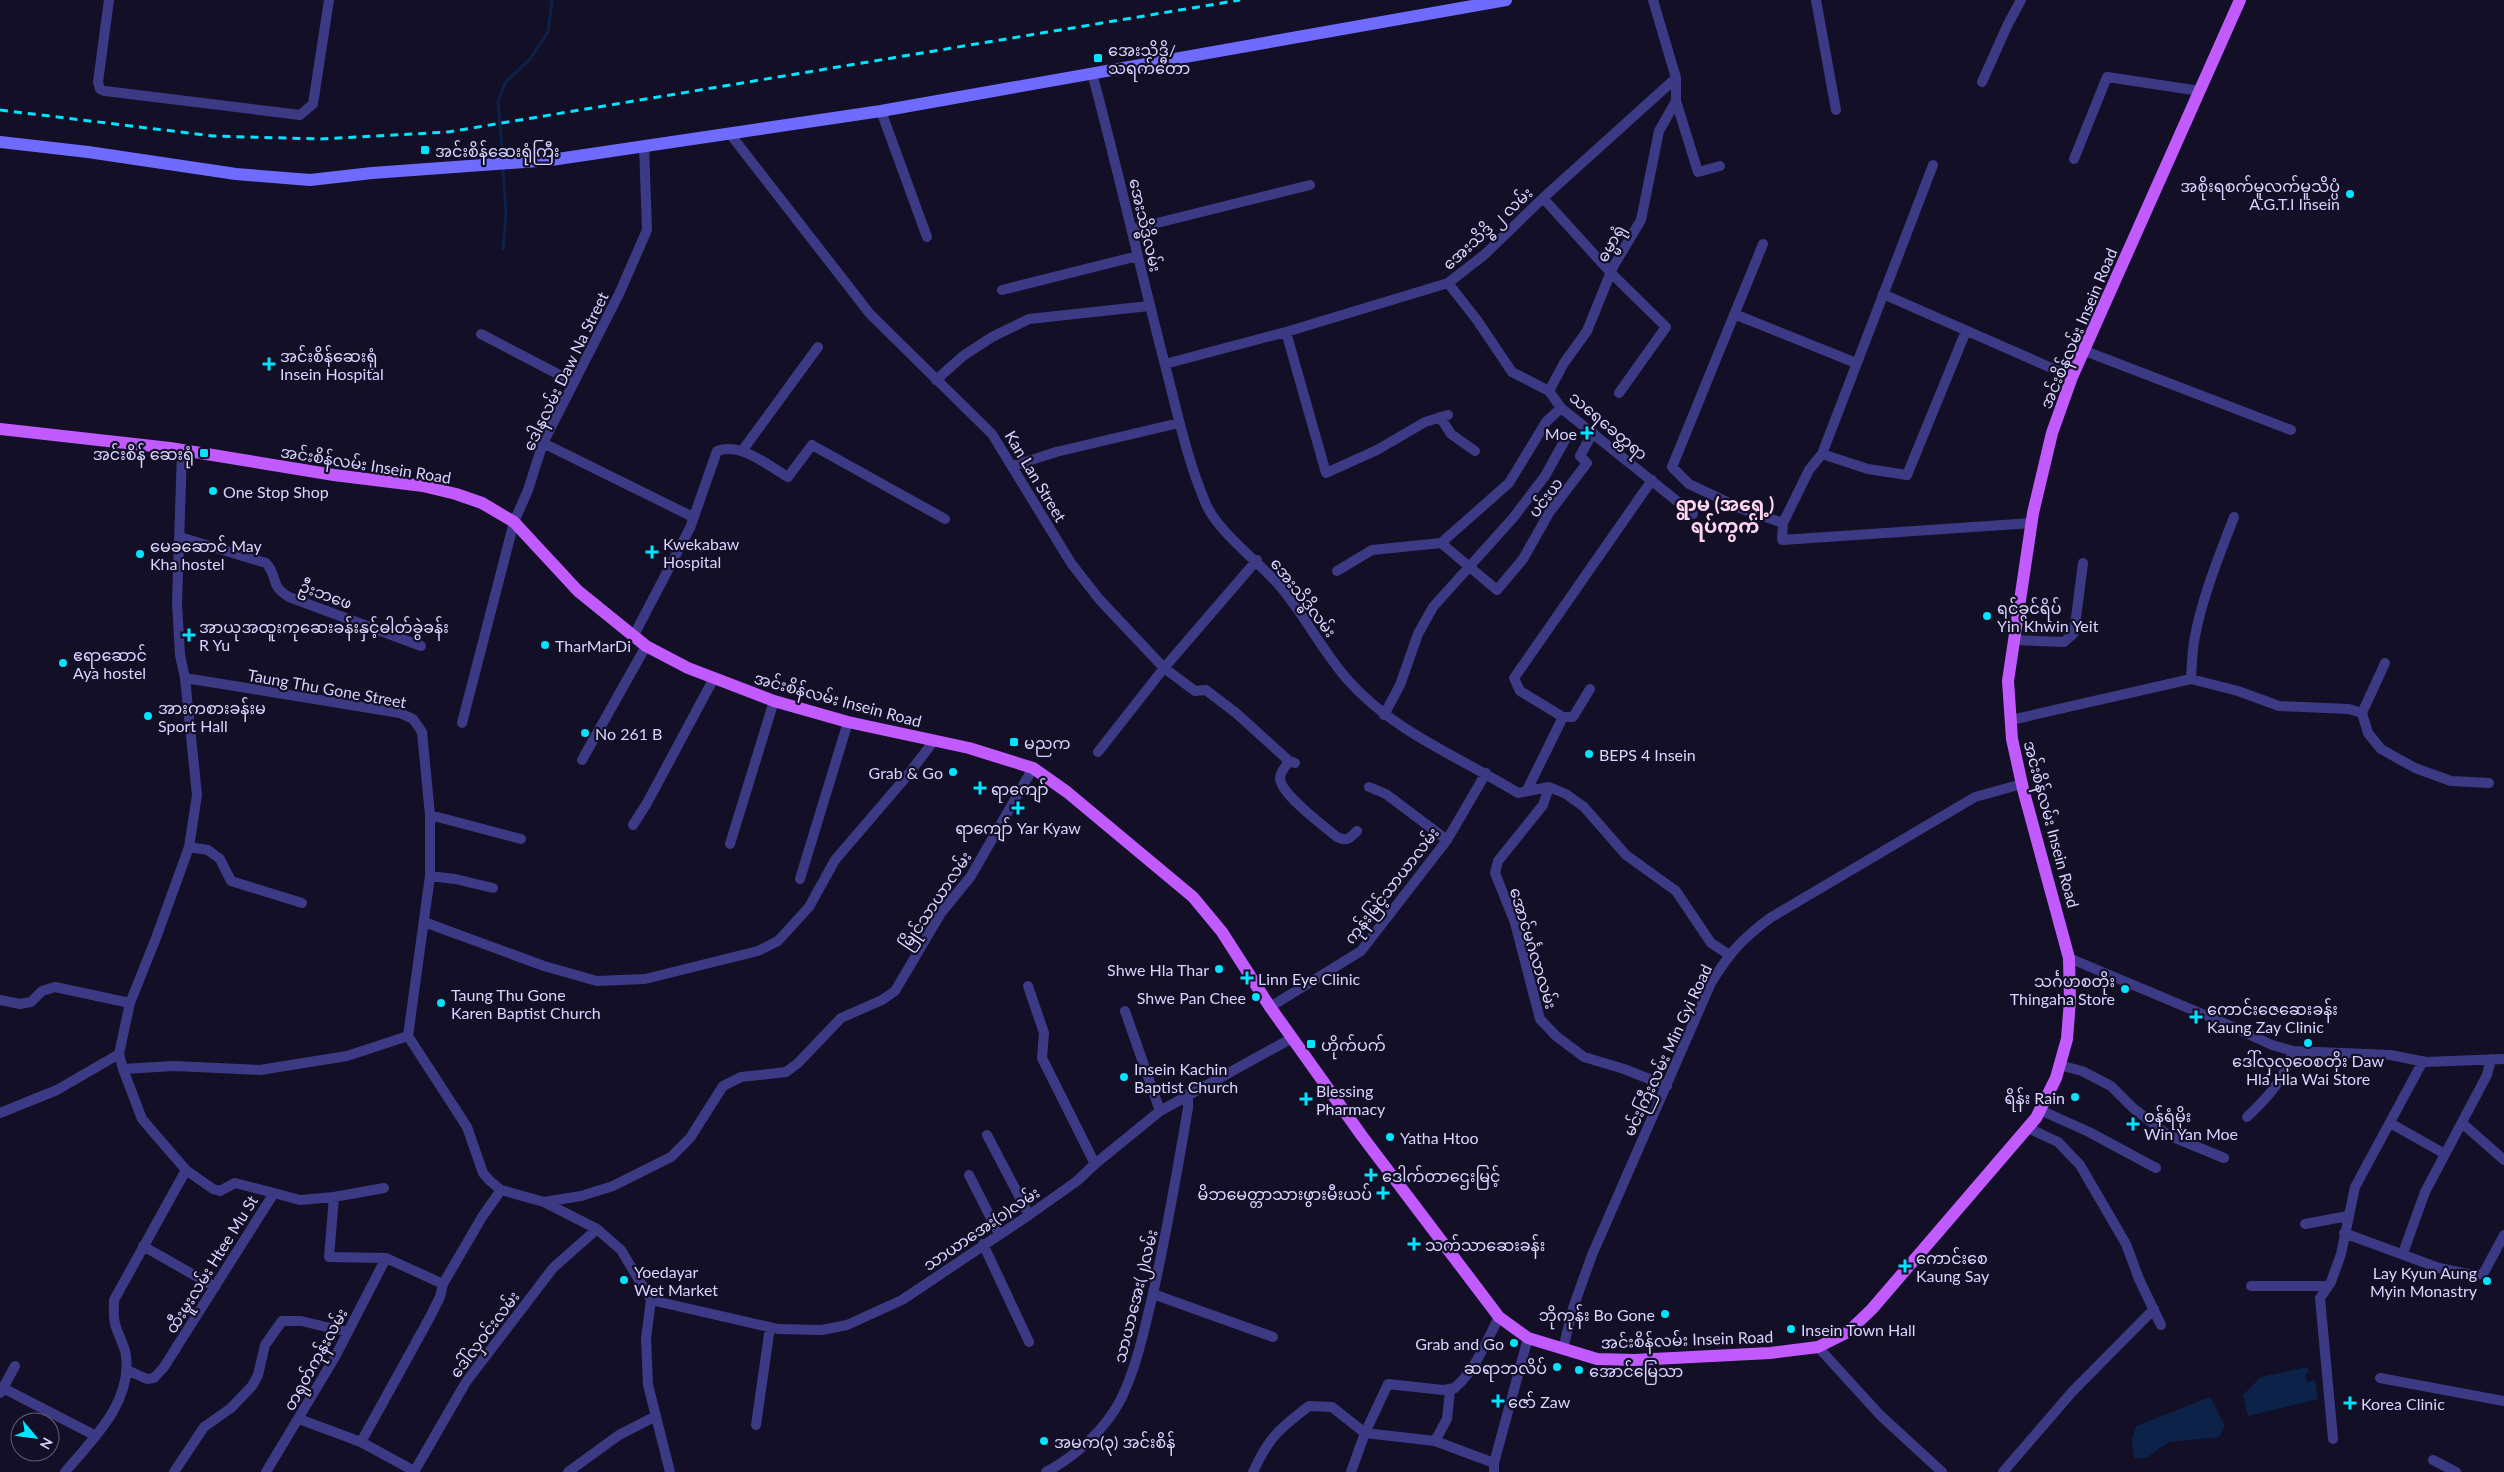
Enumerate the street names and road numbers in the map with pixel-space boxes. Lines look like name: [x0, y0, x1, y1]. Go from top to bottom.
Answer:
street label: အေးသိဒ္ဓိလမ်း: [1121, 176, 1167, 275]
street label: အေးသိဒ္ဓိ ၂ လမ်း: [1438, 182, 1539, 277]
street label: ဓမ္မာရုံ: [1592, 221, 1633, 268]
street label: အင်းစိန်လမ်း Insein Road: [2035, 245, 2125, 413]
street label: ဒေါနလမ်း Daw Na Street: [517, 288, 616, 456]
street label: သရေခေတ္တရာ: [1563, 387, 1652, 467]
street label: Kan Lan Street: [1001, 427, 1071, 525]
street label: အင်းစိန်လမ်း Insein Road: [279, 440, 453, 492]
street label: ပင်းယ: [1523, 473, 1566, 521]
street label: အေးသိဒ္ဓိလမ်း: [1263, 553, 1342, 644]
street label: ဦးဘဖေ: [295, 575, 355, 617]
street label: Taung Thu Gone Street: [246, 665, 408, 711]
street label: အင်းစိန်လမ်း Insein Road: [751, 667, 924, 735]
street label: အင်းစိန်လမ်း Insein Road: [2016, 738, 2084, 911]
street label: ကုန်းမြင့်သာယာလမ်း: [1339, 822, 1447, 951]
street label: မြိုင်သာယာလမ်း: [894, 847, 979, 955]
street label: အောင်မင်္ဂလာလမ်း: [1507, 885, 1562, 1011]
street label: မင်းကြီးလမ်း Min Gyi Road: [1618, 961, 1720, 1141]
street label: သာယာအေး(၁)လမ်း: [919, 1181, 1043, 1274]
street label: ထီးမူးလမ်း Htee Mu St: [160, 1191, 266, 1340]
street label: သာယာအေး(၂)လမ်း: [1108, 1227, 1166, 1366]
street label: ဒေါ်လှဝင်းလမ်း: [444, 1286, 528, 1385]
street label: တရုတ်ကုန်းလမ်း: [278, 1304, 356, 1416]
street label: အင်းစိန်လမ်း Insein Road: [1600, 1325, 1774, 1356]

